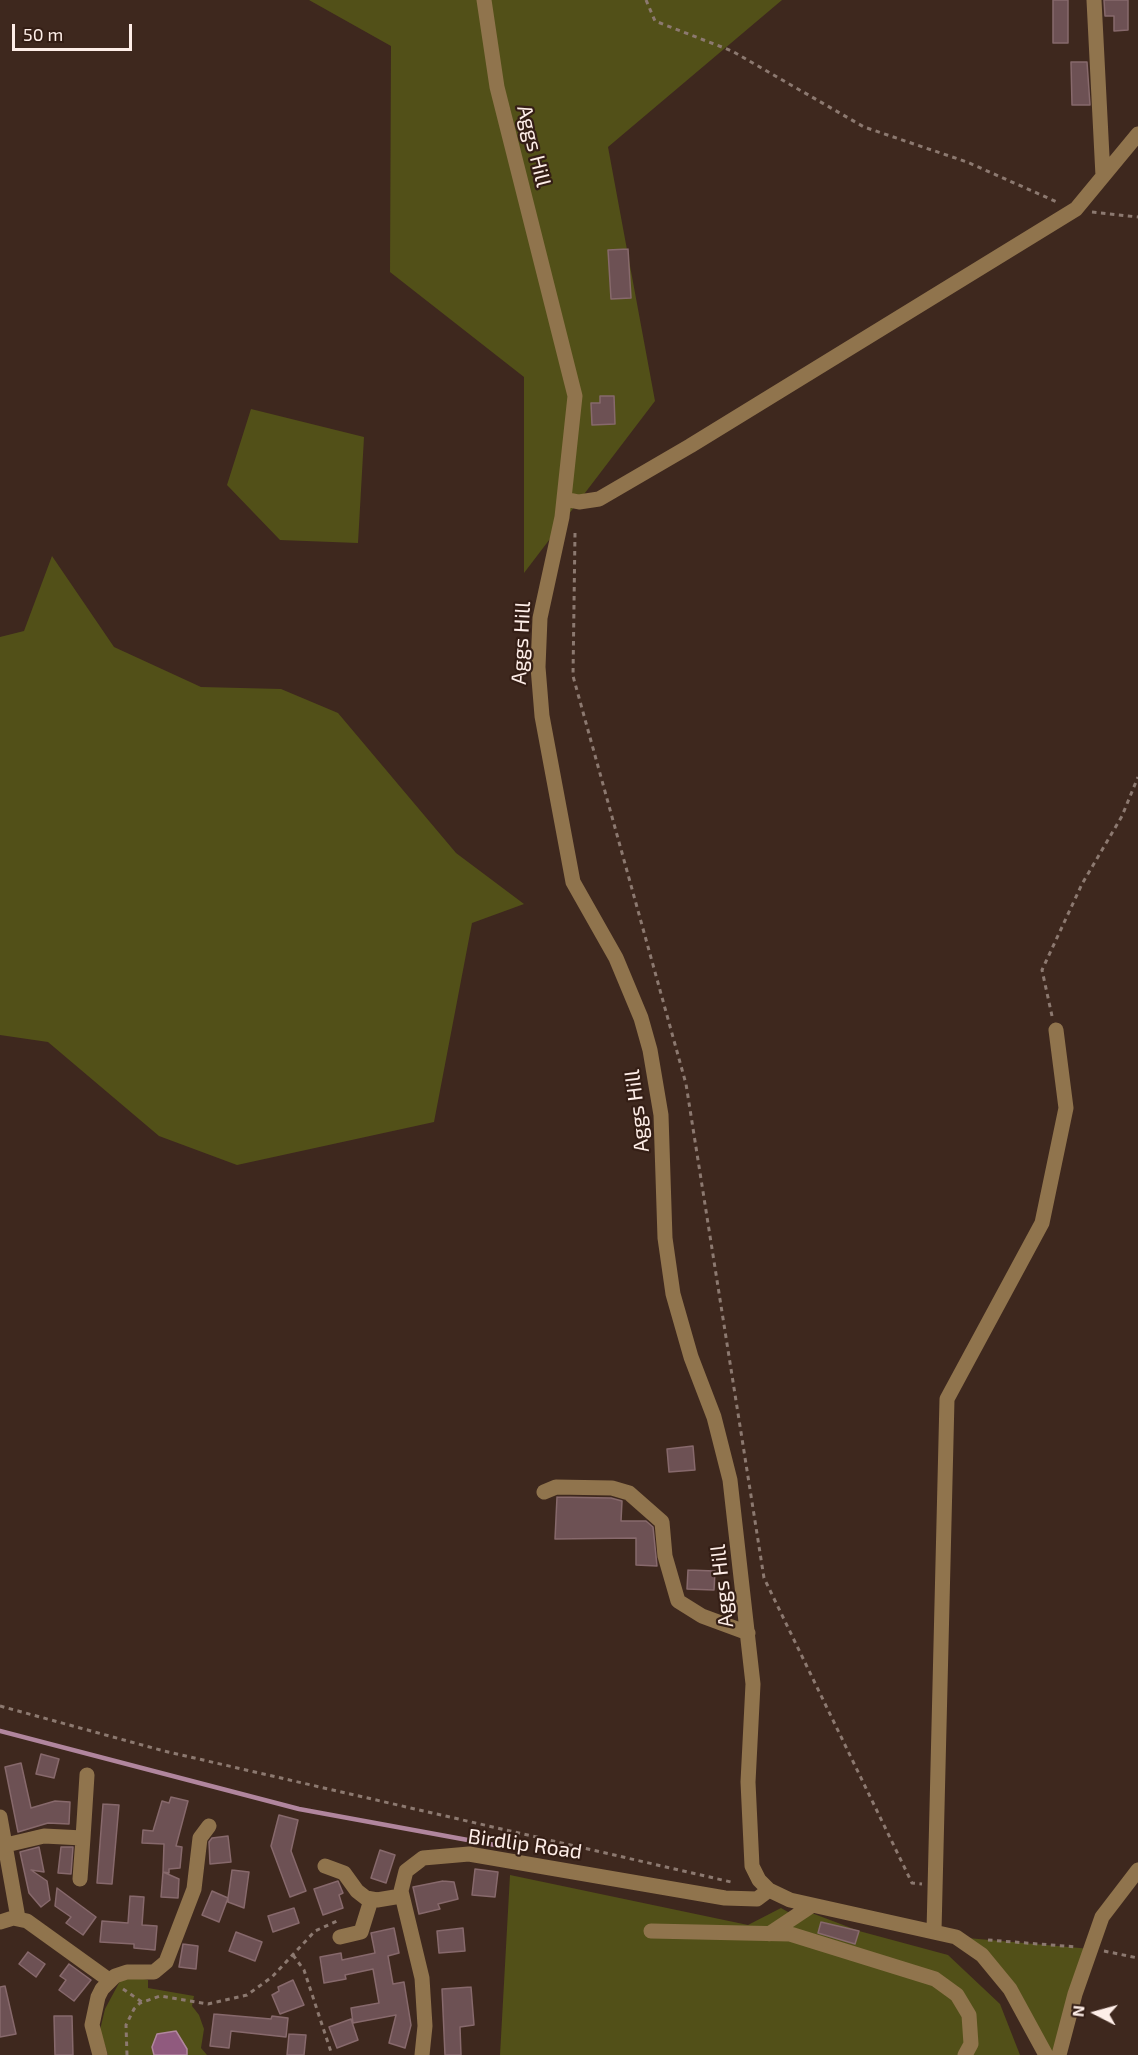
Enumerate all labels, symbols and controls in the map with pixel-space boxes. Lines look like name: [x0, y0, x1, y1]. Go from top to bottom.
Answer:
scale bar: [15, 12, 135, 50]
text: 50 m: [23, 23, 63, 45]
street label: Aggs Hill: [512, 102, 556, 190]
street label: Aggs Hill: [506, 601, 536, 685]
street label: Aggs Hill: [619, 1068, 655, 1154]
street label: Aggs Hill: [705, 1543, 739, 1629]
street label: Birdlip Road: [466, 1824, 584, 1864]
north arrow: [1066, 1983, 1126, 2043]
text: N: [1068, 2004, 1088, 2018]

